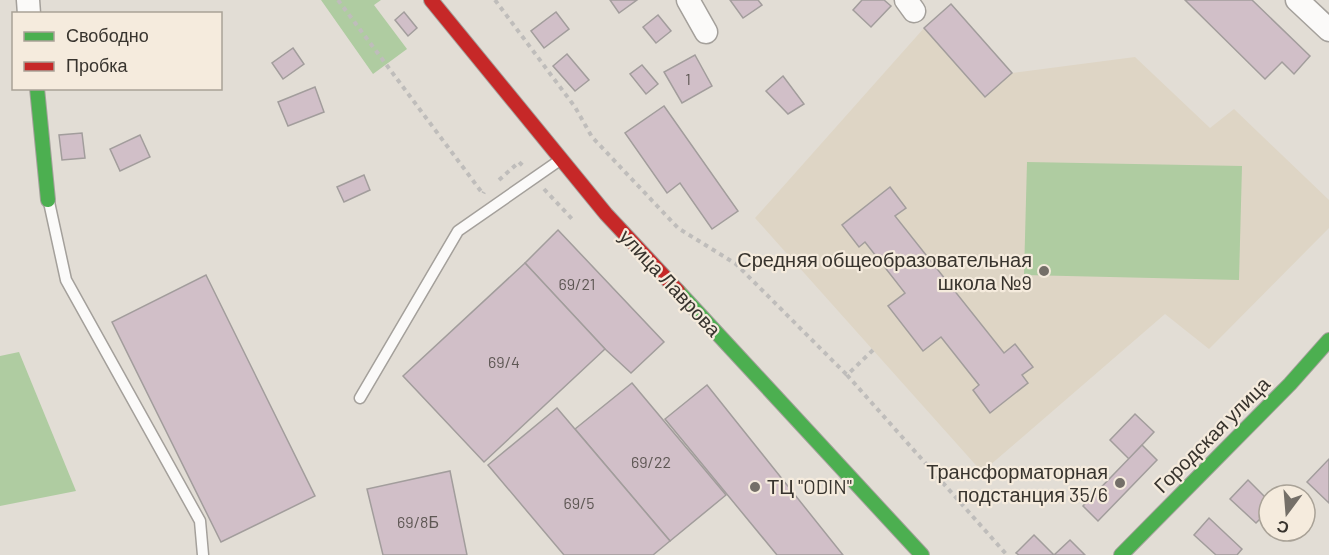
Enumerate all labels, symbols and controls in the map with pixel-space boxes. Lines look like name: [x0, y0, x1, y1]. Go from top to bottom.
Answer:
legend: [12, 12, 222, 90]
text: Свободно: [66, 24, 149, 46]
text: Пробка: [66, 54, 129, 76]
house number: 1: [685, 69, 691, 88]
street label: улица Лаврова: [615, 224, 727, 341]
place label: Средняя общеобразовательная школа №9: [737, 247, 1032, 294]
marker: Средняя общеобразовательная школа №9: [1037, 264, 1051, 278]
house number: 69/21: [559, 274, 595, 293]
house number: 69/4: [488, 352, 520, 371]
street label: Городская улица: [1148, 371, 1275, 497]
house number: 69/22: [631, 452, 671, 471]
place label: Трансформаторная подстанция 35/6: [926, 459, 1108, 506]
place label: ТЦ "ODIN": [767, 474, 852, 498]
marker: Трансформаторная подстанция 35/6: [1113, 476, 1127, 490]
marker: ТЦ "ODIN": [748, 480, 762, 494]
north arrow: [1257, 483, 1317, 543]
house number: 69/5: [563, 493, 595, 512]
house number: 69/8Б: [397, 512, 439, 531]
text: С: [1274, 517, 1291, 539]

